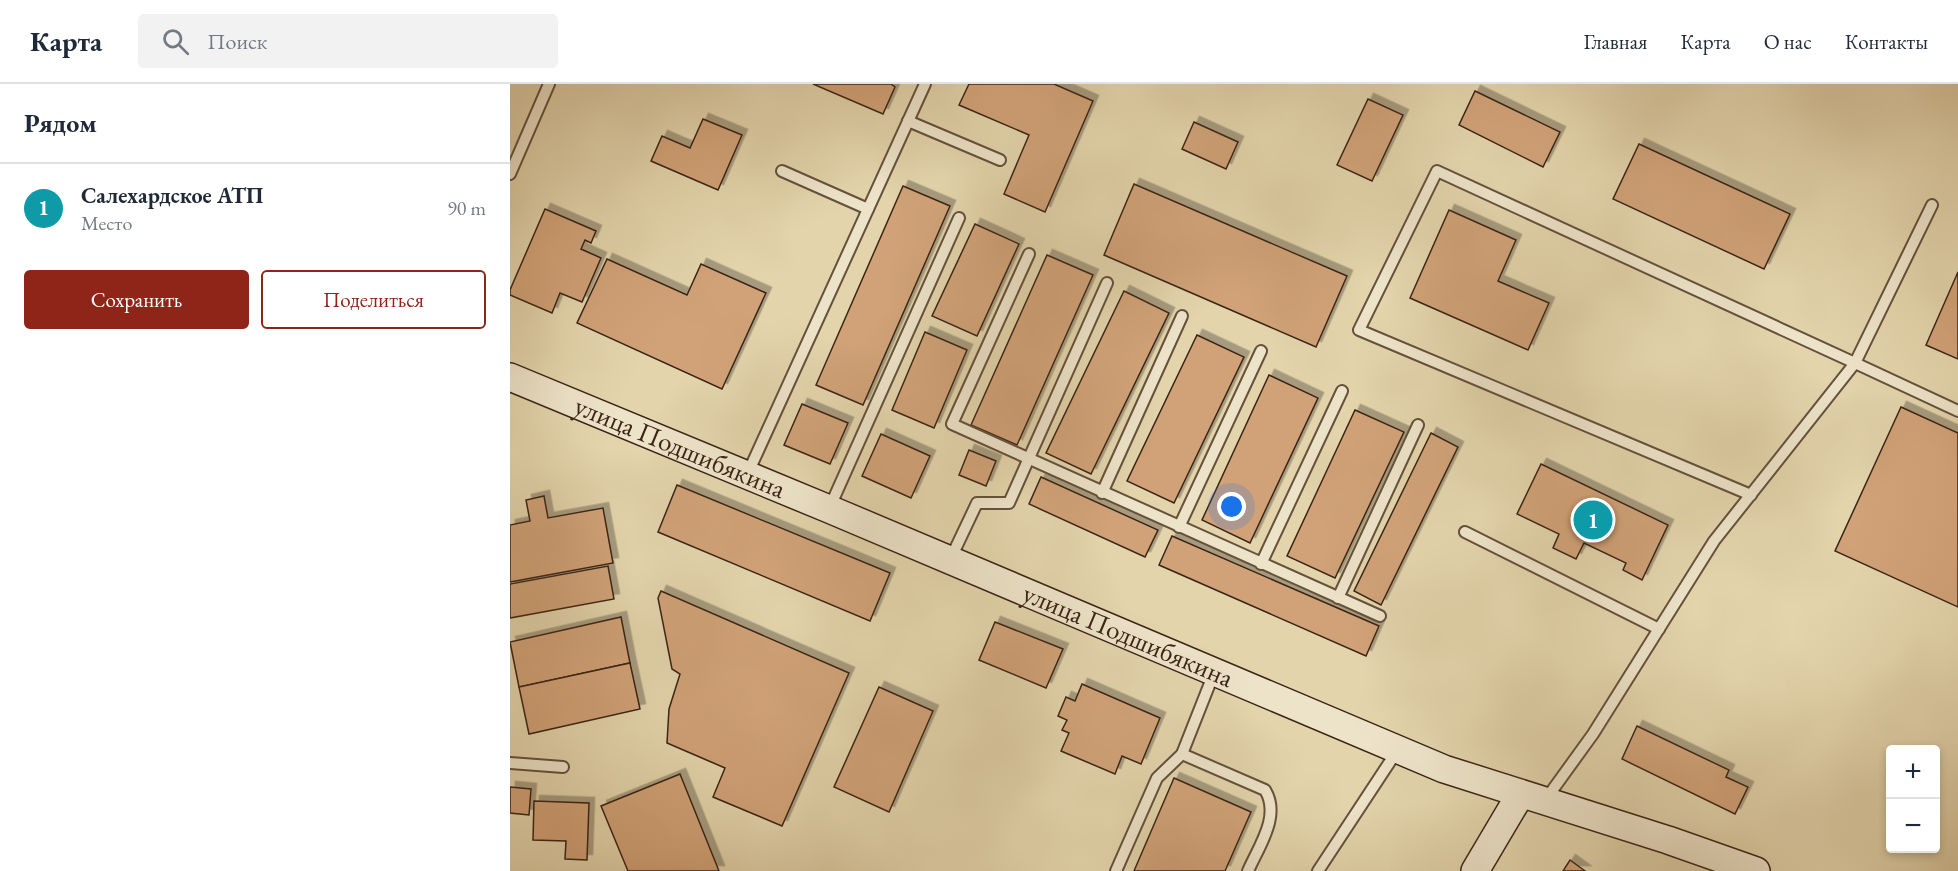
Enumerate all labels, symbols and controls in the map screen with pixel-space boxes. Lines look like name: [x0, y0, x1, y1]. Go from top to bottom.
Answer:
search box: [138, 14, 558, 68]
text: Карта: [30, 23, 102, 59]
icon: search: [159, 25, 192, 58]
text: Поиск: [207, 27, 267, 56]
text: Главная: [1583, 28, 1647, 55]
text: Карта: [1680, 28, 1731, 55]
text: О нас: [1764, 28, 1812, 55]
text: Контакты: [1845, 28, 1928, 55]
text: Рядом: [24, 106, 97, 140]
text: Салехардское АТП: [81, 181, 263, 210]
text: 1: [38, 195, 49, 221]
text: 90 m: [447, 195, 486, 221]
text: Место: [81, 210, 132, 236]
button: Сохранить: [24, 270, 249, 329]
button: Поделиться: [261, 270, 486, 329]
street label: улица Подшибякина: [569, 388, 791, 506]
your location: [1217, 492, 1246, 521]
pin: 1: [1574, 498, 1612, 542]
street label: улица Подшибякина: [1018, 575, 1239, 695]
map controls: [1886, 745, 1940, 853]
button: +: [1886, 745, 1940, 799]
button: −: [1886, 799, 1940, 853]

